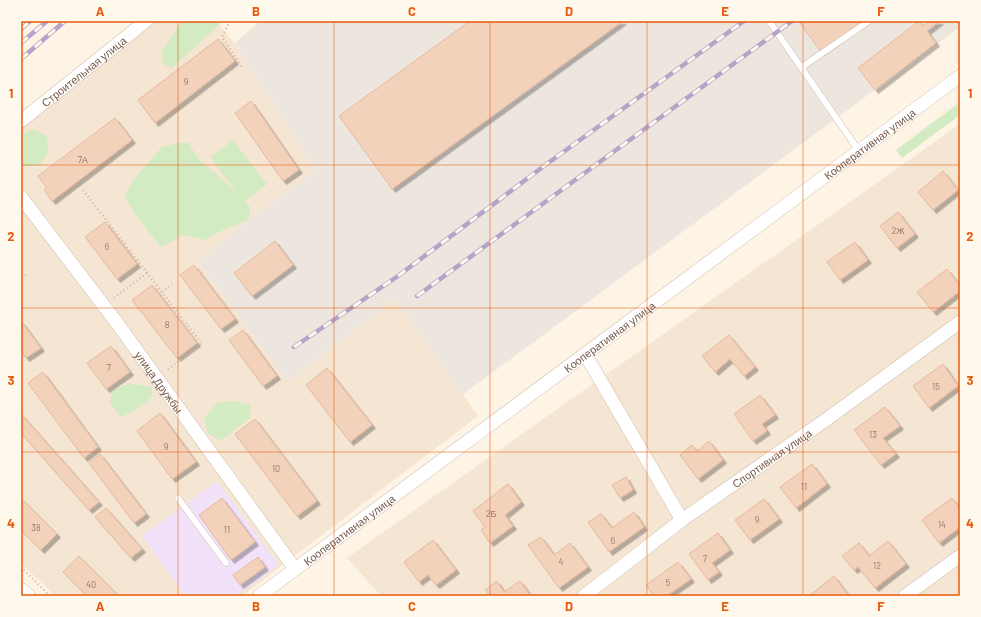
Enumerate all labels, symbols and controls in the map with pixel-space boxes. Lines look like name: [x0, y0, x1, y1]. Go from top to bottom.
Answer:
text: A: [96, 3, 105, 19]
text: B: [252, 3, 260, 19]
text: C: [408, 3, 416, 19]
text: D: [565, 3, 573, 19]
text: E: [721, 3, 729, 19]
text: F: [877, 3, 885, 19]
street label: Строительная улица: [38, 33, 129, 109]
house number: 9: [184, 76, 189, 87]
text: 1: [9, 85, 13, 101]
text: 1: [968, 85, 972, 101]
street label: Кооперативная улица: [821, 105, 918, 181]
house number: 7А: [78, 154, 88, 165]
house number: 2Ж: [891, 225, 905, 236]
text: 2: [7, 228, 15, 244]
text: 2: [966, 228, 974, 244]
house number: 6: [105, 241, 110, 252]
street label: Кооперативная улица: [561, 298, 658, 374]
house number: 8: [165, 319, 170, 330]
street label: улица Дружбы: [133, 348, 186, 415]
house number: 7: [107, 362, 112, 373]
text: 3: [7, 372, 15, 388]
text: 3: [966, 372, 974, 388]
house number: 15: [932, 381, 940, 392]
street label: Спортивная улица: [729, 425, 814, 490]
house number: 13: [869, 429, 877, 440]
house number: 9: [164, 441, 169, 452]
house number: 10: [272, 463, 280, 474]
house number: 11: [801, 481, 807, 492]
street label: Кооперативная улица: [301, 491, 398, 567]
house number: 2Б: [486, 508, 496, 519]
house number: 9: [755, 514, 760, 525]
text: 4: [7, 515, 15, 531]
text: 4: [966, 515, 974, 531]
house number: 14: [938, 519, 946, 530]
house number: 38: [31, 522, 41, 533]
house number: 11: [224, 524, 230, 535]
house number: 6: [611, 535, 616, 546]
house number: 7: [703, 553, 708, 564]
house number: 4: [559, 556, 564, 567]
house number: 12: [873, 560, 881, 571]
house number: 5: [666, 577, 671, 588]
house number: 40: [86, 579, 96, 590]
text: A: [96, 598, 105, 614]
text: B: [252, 598, 260, 614]
text: C: [408, 598, 416, 614]
text: D: [565, 598, 573, 614]
text: E: [721, 598, 729, 614]
text: F: [877, 598, 885, 614]

